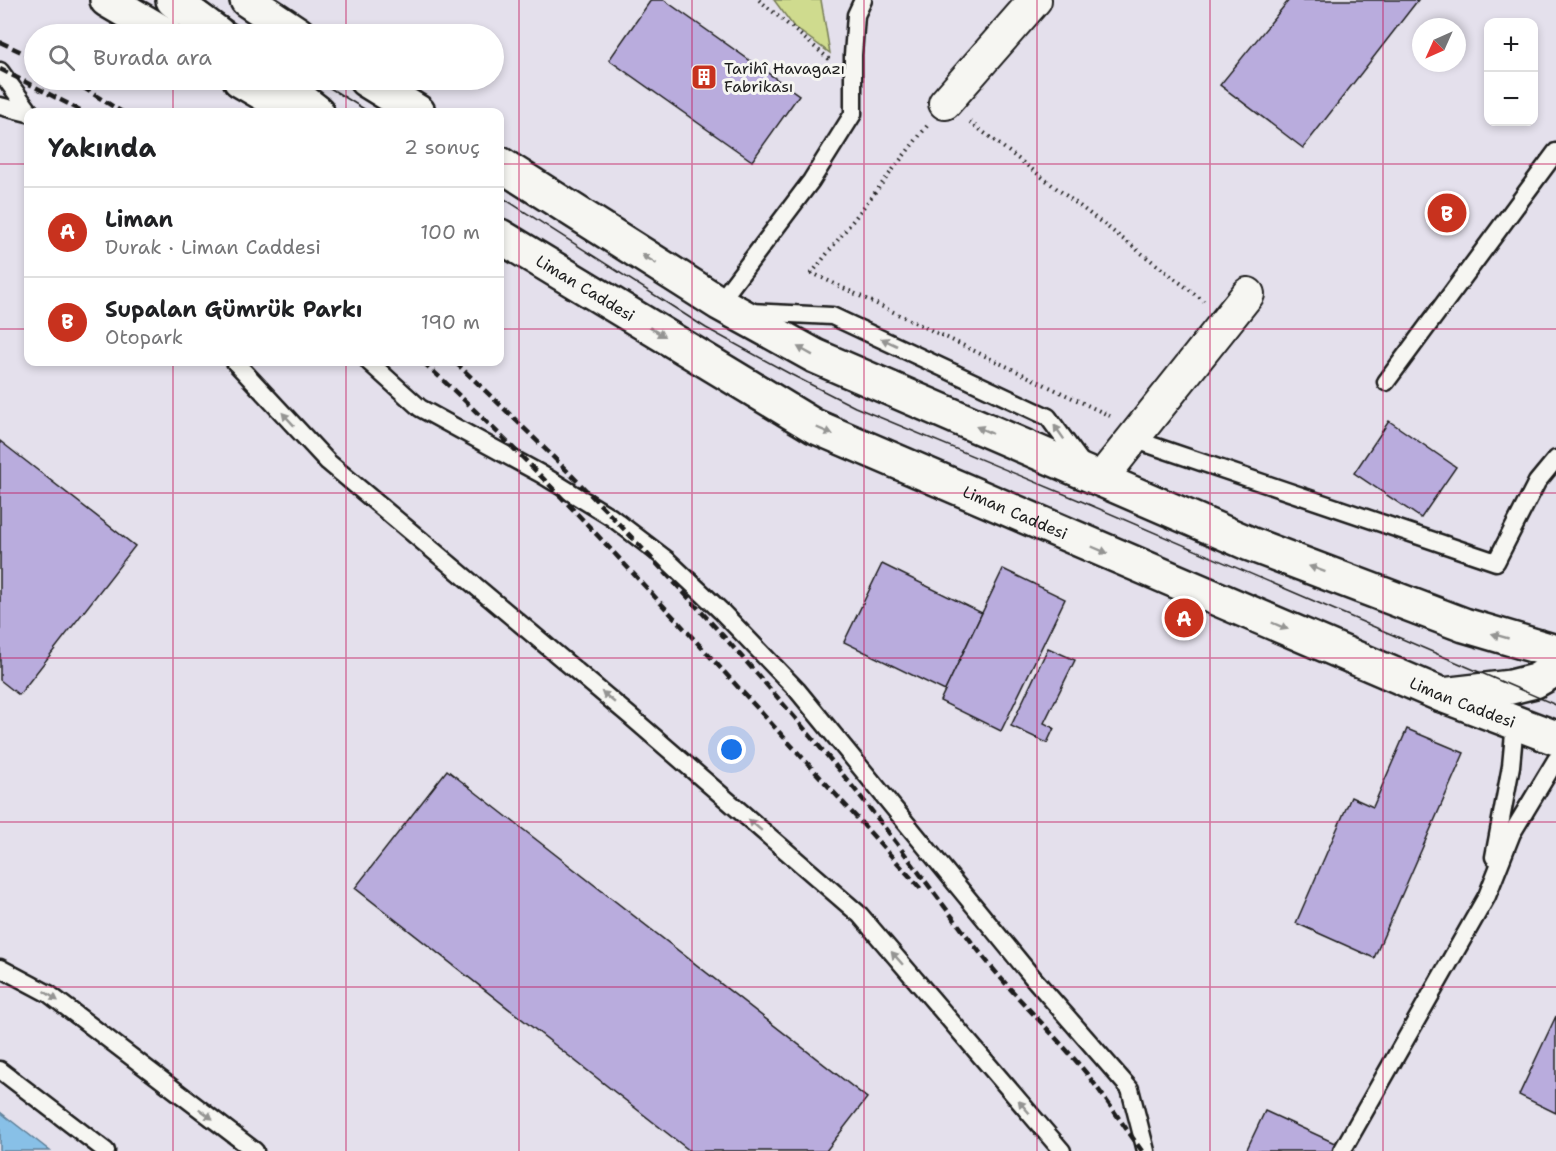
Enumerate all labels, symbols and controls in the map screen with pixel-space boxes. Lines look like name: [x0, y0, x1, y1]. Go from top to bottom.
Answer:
north arrow: [1412, 18, 1466, 72]
map controls: [1484, 18, 1538, 126]
button: +: [1484, 18, 1538, 72]
search box: [24, 24, 504, 90]
icon: search: [45, 41, 78, 74]
text: Burada ara: [93, 43, 212, 72]
place label: Tarihî Havagazı Fabrikası: [724, 58, 845, 97]
building icon: Tarihî Havagazı Fabrikası: [689, 62, 719, 92]
button: −: [1484, 72, 1538, 126]
text: Yakında: [48, 130, 156, 165]
text: 2 sonuç: [404, 134, 480, 160]
pin: B: [1428, 190, 1466, 236]
text: Liman: [105, 205, 173, 234]
text: A: [60, 219, 75, 245]
text: 100 m: [420, 219, 480, 245]
text: Durak · Liman Caddesi: [105, 234, 321, 260]
street label: Liman Caddesi: [532, 250, 639, 326]
one-way arrow: [641, 253, 657, 264]
text: Supalan Gümrük Parkı: [105, 295, 362, 324]
text: B: [61, 309, 74, 335]
text: 190 m: [421, 309, 480, 335]
text: Otopark: [105, 324, 183, 350]
one-way arrow: [649, 326, 665, 337]
one-way arrow: [880, 338, 897, 347]
one-way arrow: [797, 346, 814, 356]
one-way arrow: [282, 412, 295, 427]
one-way arrow: [975, 425, 992, 434]
one-way arrow: [1053, 425, 1065, 441]
one-way arrow: [816, 426, 834, 436]
street label: Liman Caddesi: [959, 481, 1071, 544]
one-way arrow: [1092, 545, 1110, 555]
one-way arrow: [1308, 564, 1326, 573]
pin: A: [1164, 596, 1204, 640]
one-way arrow: [1271, 621, 1289, 631]
one-way arrow: [1491, 631, 1509, 640]
street label: Liman Caddesi: [1406, 672, 1518, 733]
one-way arrow: [600, 691, 616, 704]
your location: [717, 735, 746, 764]
one-way arrow: [748, 819, 763, 832]
one-way arrow: [891, 951, 904, 966]
one-way arrow: [43, 991, 59, 1002]
one-way arrow: [1017, 1099, 1030, 1115]
one-way arrow: [198, 1108, 214, 1120]

